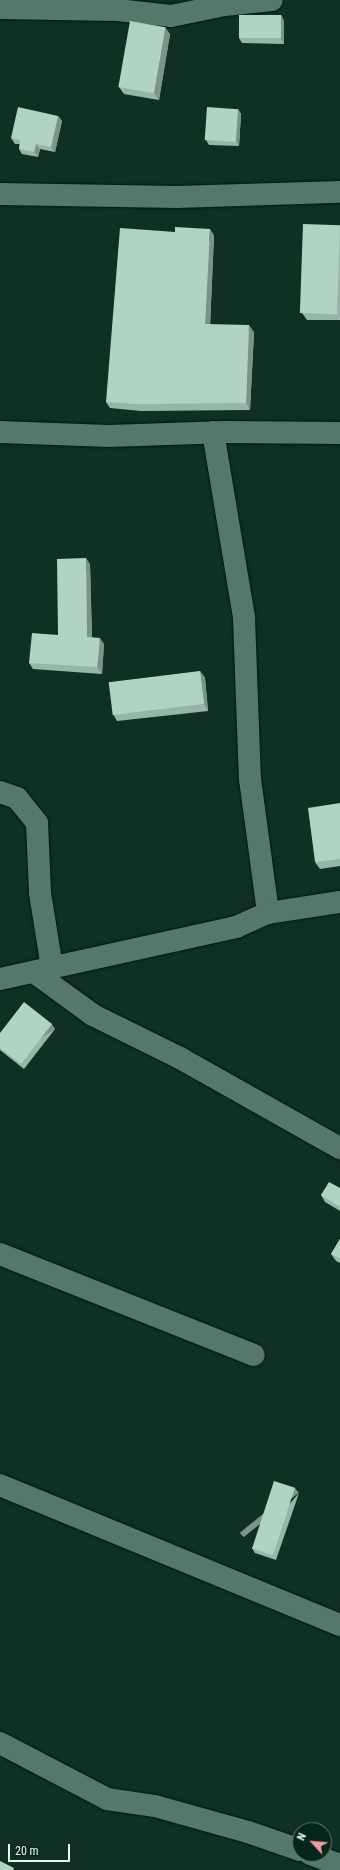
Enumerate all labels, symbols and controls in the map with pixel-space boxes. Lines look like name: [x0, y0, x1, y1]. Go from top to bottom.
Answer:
north arrow: [292, 1822, 332, 1862]
text: N: [294, 1831, 309, 1843]
scale bar: [10, 1836, 72, 1862]
text: 20 m: [15, 1844, 39, 1858]

